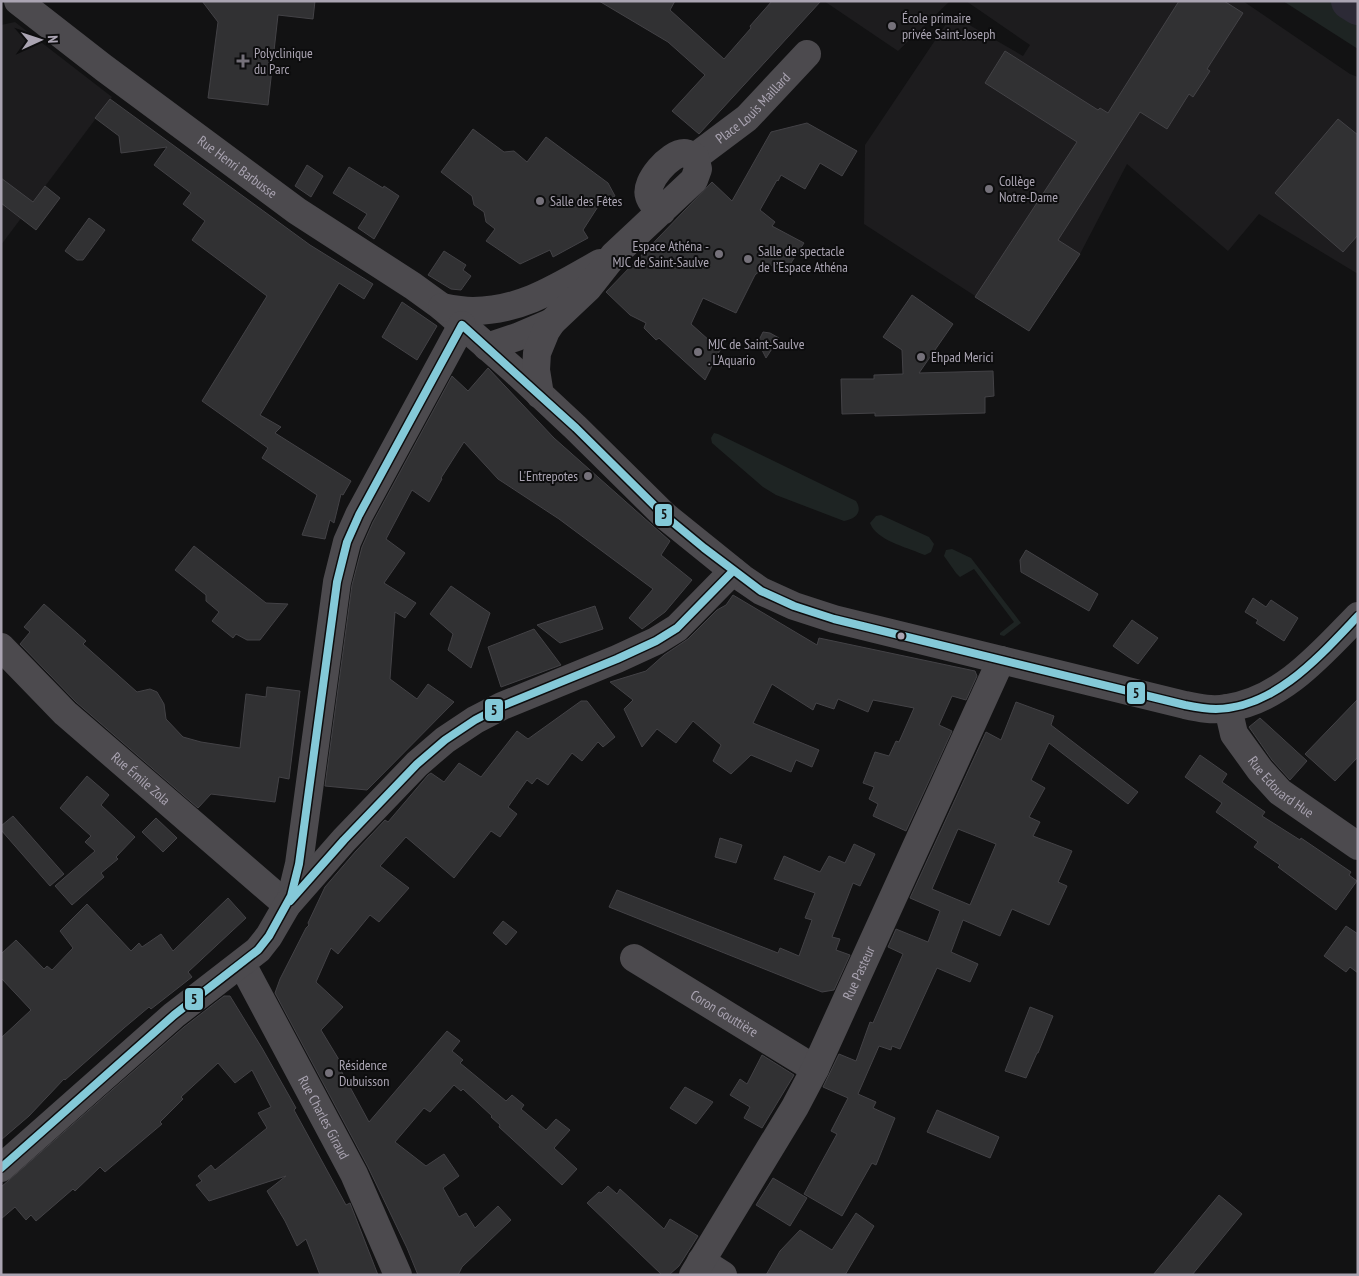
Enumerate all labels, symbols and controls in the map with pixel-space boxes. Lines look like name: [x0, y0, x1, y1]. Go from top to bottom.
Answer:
place label: École primaire privée Saint-Joseph: [902, 9, 995, 43]
north arrow: [15, 15, 65, 65]
marker: École primaire privée Saint-Joseph: [886, 20, 898, 32]
text: N: [44, 35, 62, 44]
place label: Polyclinique du Parc: [254, 44, 313, 78]
marker: Polyclinique du Parc: [236, 54, 250, 68]
street label: Place Louis Maillard: [712, 69, 794, 148]
street label: Rue Henri Barbusse: [194, 131, 281, 202]
place label: Collège Notre-Dame: [999, 172, 1058, 206]
marker: Collège Notre-Dame: [983, 183, 995, 195]
place label: Salle des Fêtes: [550, 192, 622, 210]
marker: Salle des Fêtes: [534, 195, 546, 207]
place label: Espace Athéna - MJC de Saint-Saulve: [612, 237, 709, 271]
place label: Salle de spectacle de l’Espace Athéna: [758, 242, 848, 276]
marker: Espace Athéna - MJC de Saint-Saulve: [713, 248, 725, 260]
marker: Salle de spectacle de l’Espace Athéna: [742, 253, 754, 265]
place label: MJC de Saint-Saulve . L'Aquario: [708, 335, 805, 369]
marker: MJC de Saint-Saulve . L'Aquario: [692, 346, 704, 358]
place label: Ehpad Merici: [931, 348, 993, 366]
marker: Ehpad Merici: [915, 351, 927, 363]
place label: L'Entrepotes: [519, 467, 578, 485]
marker: L'Entrepotes: [582, 470, 594, 482]
line badge: 5: [654, 503, 673, 527]
text: 5: [661, 505, 667, 523]
unlabelled marker: [896, 631, 906, 641]
line badge: 5: [1126, 681, 1146, 705]
text: 5: [1133, 684, 1139, 702]
line badge: 5: [484, 698, 504, 722]
text: 5: [491, 701, 497, 719]
street label: Rue Émile Zola: [108, 748, 174, 809]
street label: Rue Edouard Hue: [1244, 753, 1317, 822]
street label: Rue Pasteur: [839, 943, 879, 1003]
street label: Coron Gouttière: [687, 986, 762, 1041]
line badge: 5: [184, 987, 204, 1011]
text: 5: [191, 990, 197, 1008]
place label: Résidence Dubuisson: [339, 1056, 389, 1090]
marker: Résidence Dubuisson: [323, 1067, 335, 1079]
street label: Rue Charles Giraud: [294, 1073, 353, 1162]

